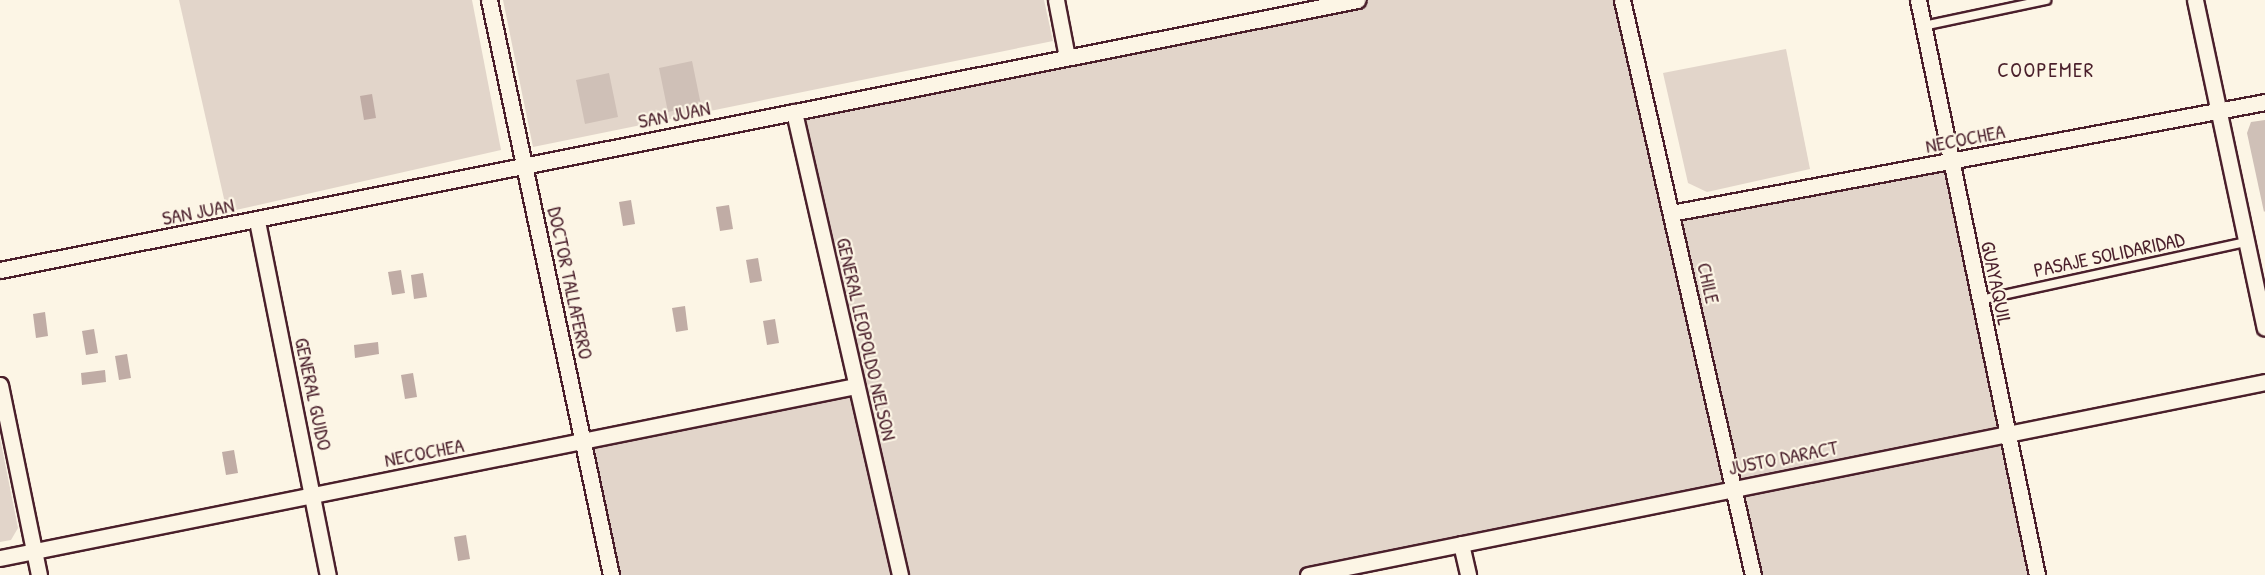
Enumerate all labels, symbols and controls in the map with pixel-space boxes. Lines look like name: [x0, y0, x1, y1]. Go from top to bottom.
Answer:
district label: COOPEMER: [1997, 57, 2095, 83]
street label: SAN JUAN: [636, 95, 712, 133]
street label: NECOCHEA: [1923, 119, 2007, 157]
street label: SAN JUAN: [160, 192, 236, 230]
street label: DOCTOR TALLAFERRO: [543, 205, 599, 361]
street label: PASAJE SOLIDARIDAD: [2031, 226, 2187, 282]
street label: GENERAL LEOPOLDO NELSON: [832, 235, 902, 443]
street label: GUAYAQUIL: [1976, 239, 2018, 327]
street label: CHILE: [1693, 260, 1725, 306]
street label: GENERAL GUIDO: [290, 335, 338, 453]
street label: NECOCHEA: [382, 433, 466, 471]
street label: JUSTO DARACT: [1726, 435, 1840, 479]

